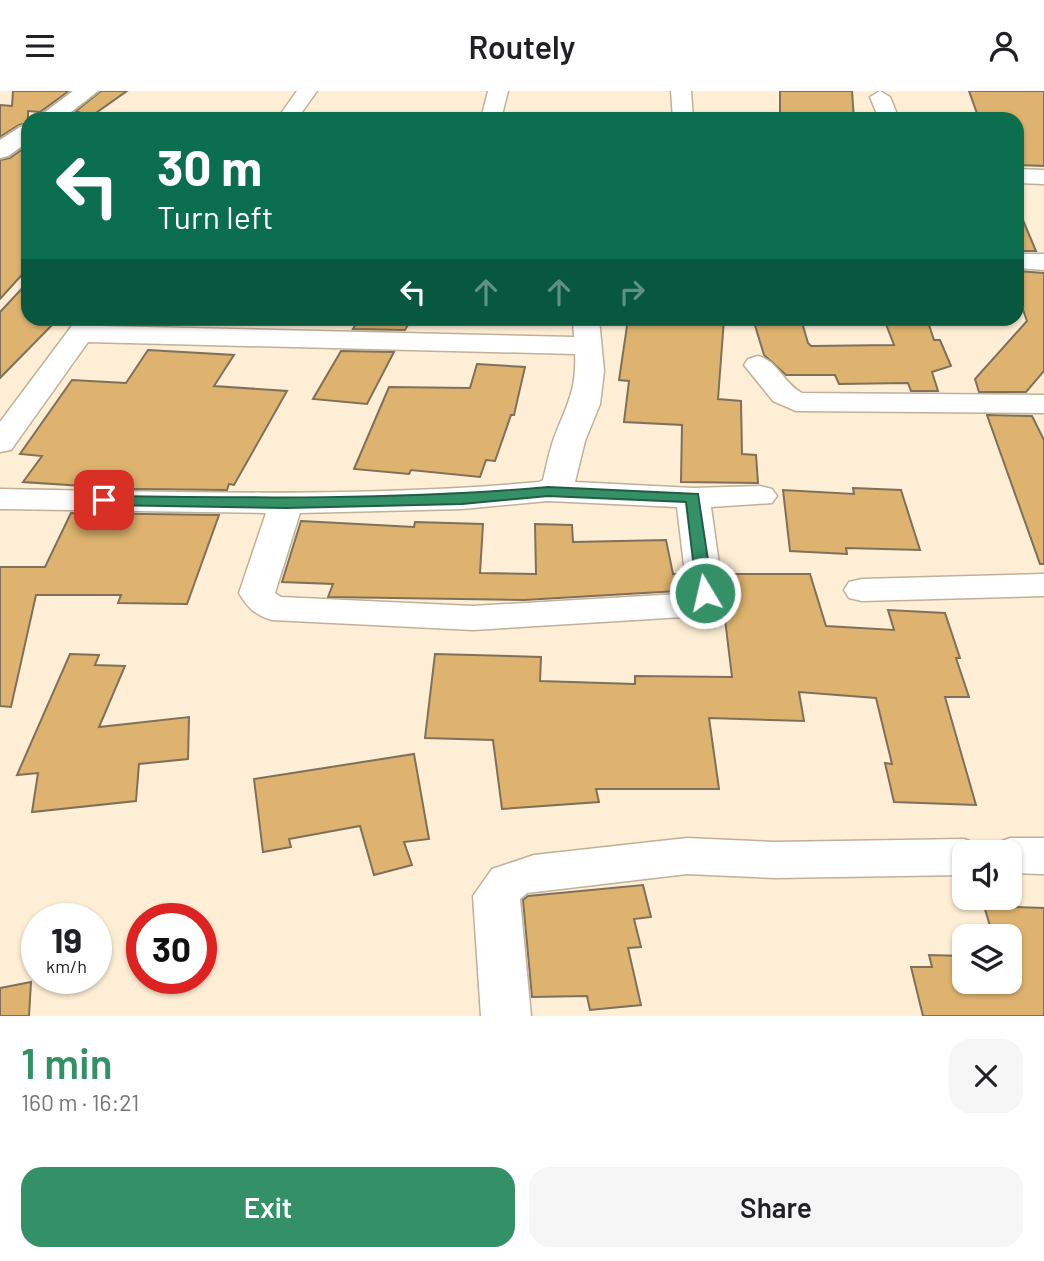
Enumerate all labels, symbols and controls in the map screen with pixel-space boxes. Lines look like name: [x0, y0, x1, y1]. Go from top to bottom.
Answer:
icon: menu: [21, 27, 59, 65]
text: Routely: [469, 27, 575, 65]
icon: person: [985, 27, 1023, 65]
text: 30 m: [157, 137, 262, 196]
icon: left: [42, 140, 133, 231]
text: Turn left: [157, 197, 274, 235]
icon: left: [394, 273, 432, 311]
icon: ahead: [467, 273, 505, 311]
icon: ahead: [540, 273, 578, 311]
icon: right: [613, 273, 651, 311]
pin: [74, 470, 134, 530]
icon: arrive: [85, 481, 123, 519]
position arrow: [668, 556, 742, 630]
map controls: [952, 840, 1022, 994]
button: sound: [952, 840, 1022, 910]
speed limit sign: 30: [126, 903, 217, 994]
text: 19: [51, 918, 82, 960]
button: layers: [952, 924, 1022, 994]
text: km/h: [46, 955, 87, 977]
text: 1 min: [21, 1037, 113, 1087]
button: close: [949, 1039, 1023, 1113]
text: 160 m · 16:21: [21, 1088, 139, 1116]
button: Exit: [21, 1167, 515, 1247]
button: Share: [529, 1167, 1023, 1247]

